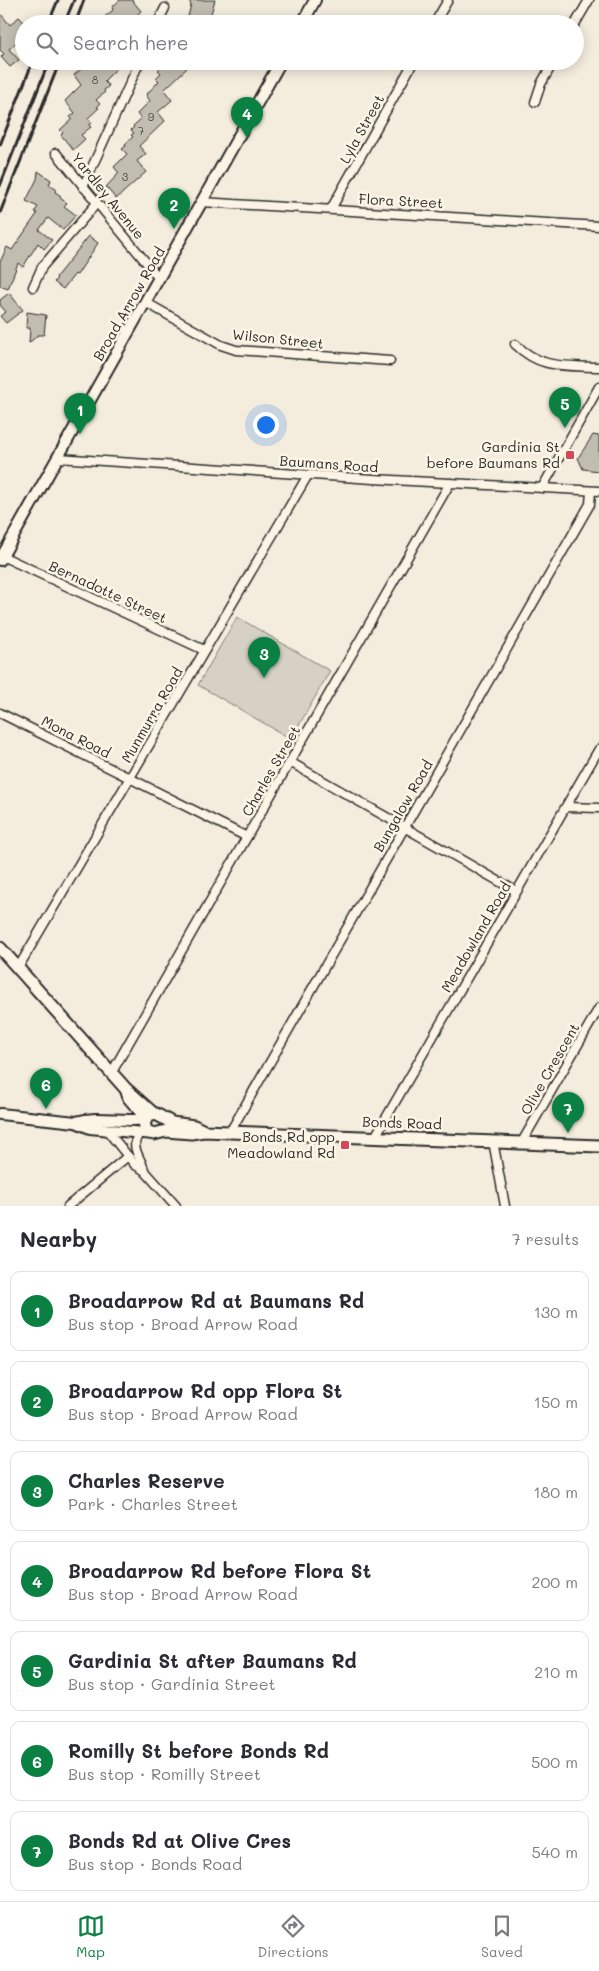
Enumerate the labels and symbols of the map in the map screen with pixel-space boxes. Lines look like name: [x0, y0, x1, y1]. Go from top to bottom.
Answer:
house number: 8: [92, 72, 99, 87]
street label: Lyla Street: [335, 91, 388, 167]
pin: 4: [231, 97, 263, 138]
house number: 9: [148, 109, 155, 124]
house number: 7: [138, 123, 144, 138]
street label: Yardley Avenue: [68, 148, 149, 243]
house number: 3: [122, 169, 129, 184]
pin: 2: [158, 188, 190, 229]
street label: Flora Street: [358, 189, 444, 212]
street label: Broad Arrow Road: [88, 243, 169, 364]
street label: Wilson Street: [231, 324, 325, 353]
pin: 5: [549, 387, 581, 428]
pin: 1: [64, 393, 96, 434]
your location: [253, 412, 279, 438]
place label: Gardinia St before Baumans Rd: [427, 437, 560, 472]
marker: Gardinia St before Baumans Rd: [564, 449, 576, 461]
street label: Baumans Road: [279, 451, 379, 476]
street label: Bernadotte Street: [46, 556, 170, 627]
pin: 3: [248, 637, 280, 678]
street label: Munmurra Road: [116, 663, 187, 766]
street label: Mona Road: [38, 711, 114, 762]
street label: Charles Street: [237, 722, 304, 820]
street label: Bungalow Road: [369, 756, 437, 855]
street label: Meadowland Road: [436, 878, 515, 996]
street label: Olive Crescent: [516, 1020, 583, 1118]
pin: 6: [30, 1068, 62, 1109]
pin: 7: [552, 1092, 584, 1133]
street label: Bonds Road: [362, 1112, 442, 1133]
place label: Bonds Rd opp Meadowland Rd: [227, 1127, 335, 1162]
marker: Bonds Rd opp Meadowland Rd: [339, 1139, 351, 1151]

